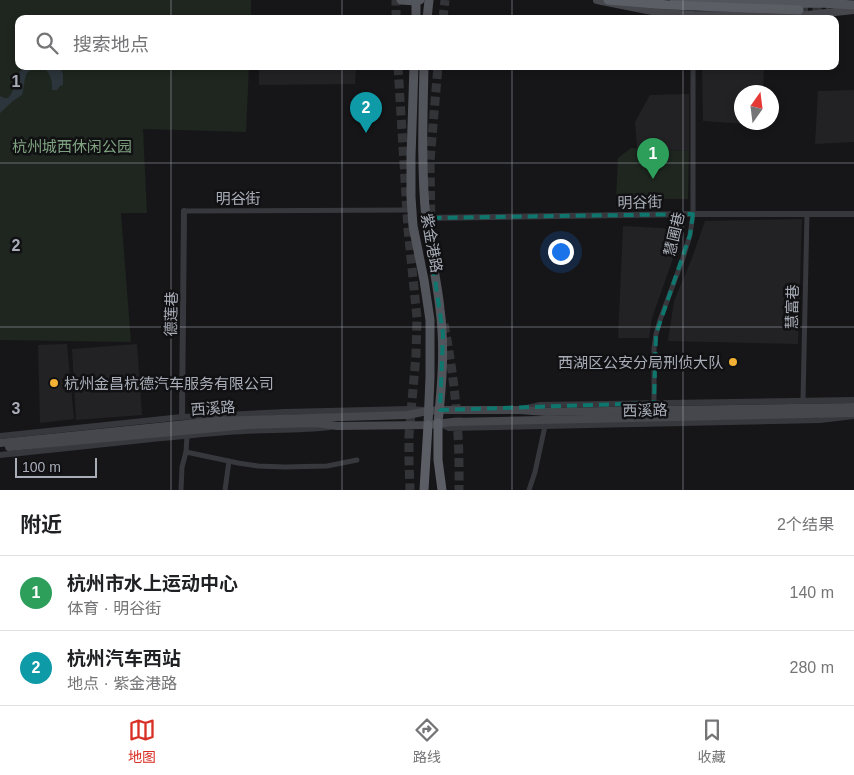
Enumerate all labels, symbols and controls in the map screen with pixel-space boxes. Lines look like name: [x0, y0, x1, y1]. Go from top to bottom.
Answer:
search box: [15, 15, 839, 70]
icon: search: [33, 29, 61, 57]
text: 搜索地点: [73, 34, 149, 55]
text: 1: [12, 73, 21, 90]
north arrow: [734, 85, 779, 130]
pin: 2: [350, 92, 382, 133]
park label: 杭州城西休闲公园: [12, 138, 132, 155]
pin: 1: [637, 138, 669, 179]
street label: 明谷街: [215, 190, 261, 207]
street label: 明谷街: [617, 193, 663, 211]
street label: 慧圃巷: [661, 210, 687, 258]
street label: 紫金港路: [418, 212, 446, 274]
text: 2: [12, 237, 21, 254]
your location: [548, 239, 574, 265]
street label: 慧富巷: [783, 284, 801, 330]
street label: 德莲巷: [162, 291, 180, 337]
place label: 西湖区公安分局刑侦大队: [558, 354, 723, 371]
marker: 西湖区公安分局刑侦大队: [727, 356, 739, 368]
place label: 杭州金昌杭德汽车服务有限公司: [64, 375, 274, 392]
marker: 杭州金昌杭德汽车服务有限公司: [48, 377, 60, 389]
street label: 西溪路: [190, 398, 236, 418]
text: 3: [12, 400, 21, 417]
street label: 西溪路: [622, 401, 668, 419]
scale bar: [15, 455, 98, 478]
text: 100 m: [22, 459, 61, 475]
text: 附近: [20, 513, 62, 536]
text: 2个结果: [777, 516, 834, 533]
text: 杭州市水上运动中心: [67, 573, 238, 594]
text: 1: [32, 584, 40, 601]
text: 140 m: [790, 584, 834, 601]
text: 体育 · 明谷街: [67, 600, 161, 617]
text: 杭州汽车西站: [67, 648, 181, 669]
text: 2: [32, 659, 40, 676]
text: 280 m: [790, 659, 834, 676]
text: 地点 · 紫金港路: [67, 675, 177, 692]
tab: 地图: [128, 716, 156, 766]
tab: 路线: [413, 716, 441, 766]
tab: 收藏: [698, 716, 726, 766]

